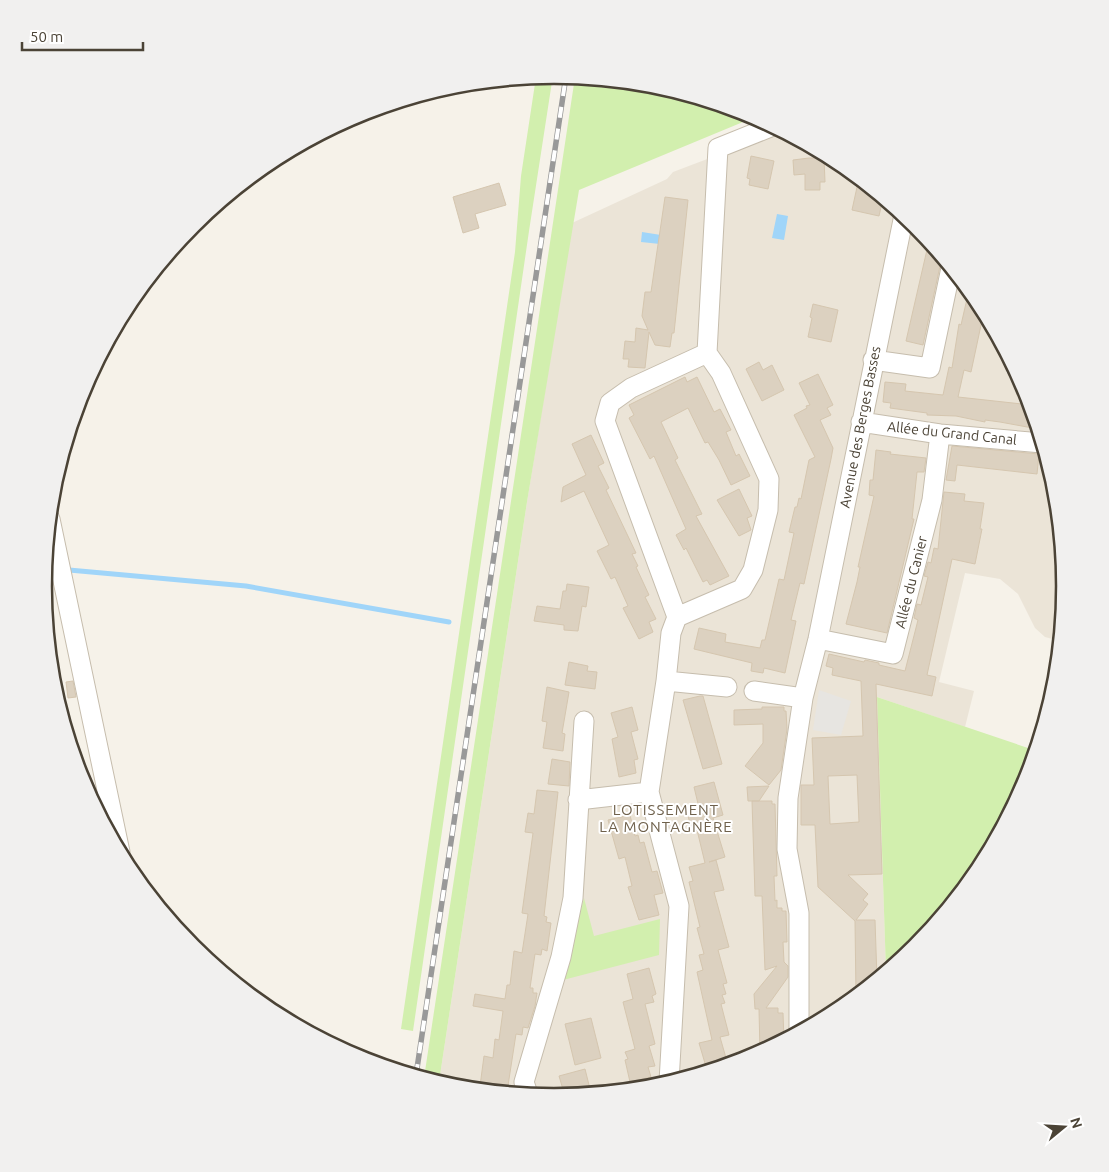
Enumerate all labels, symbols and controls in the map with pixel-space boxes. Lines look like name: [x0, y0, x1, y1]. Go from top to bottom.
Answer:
scale bar: [22, 20, 144, 52]
text: 50 m: [30, 28, 63, 45]
street label: Avenue des Berges Basses: [836, 345, 884, 509]
street label: Allée du Grand Canal: [886, 418, 1018, 448]
street label: Allée du Canier: [892, 533, 930, 630]
district label: LOTISSEMENT LA MONTAGNÈRE: [599, 801, 733, 835]
north arrow: [1039, 1102, 1089, 1152]
text: N: [1067, 1116, 1086, 1130]

